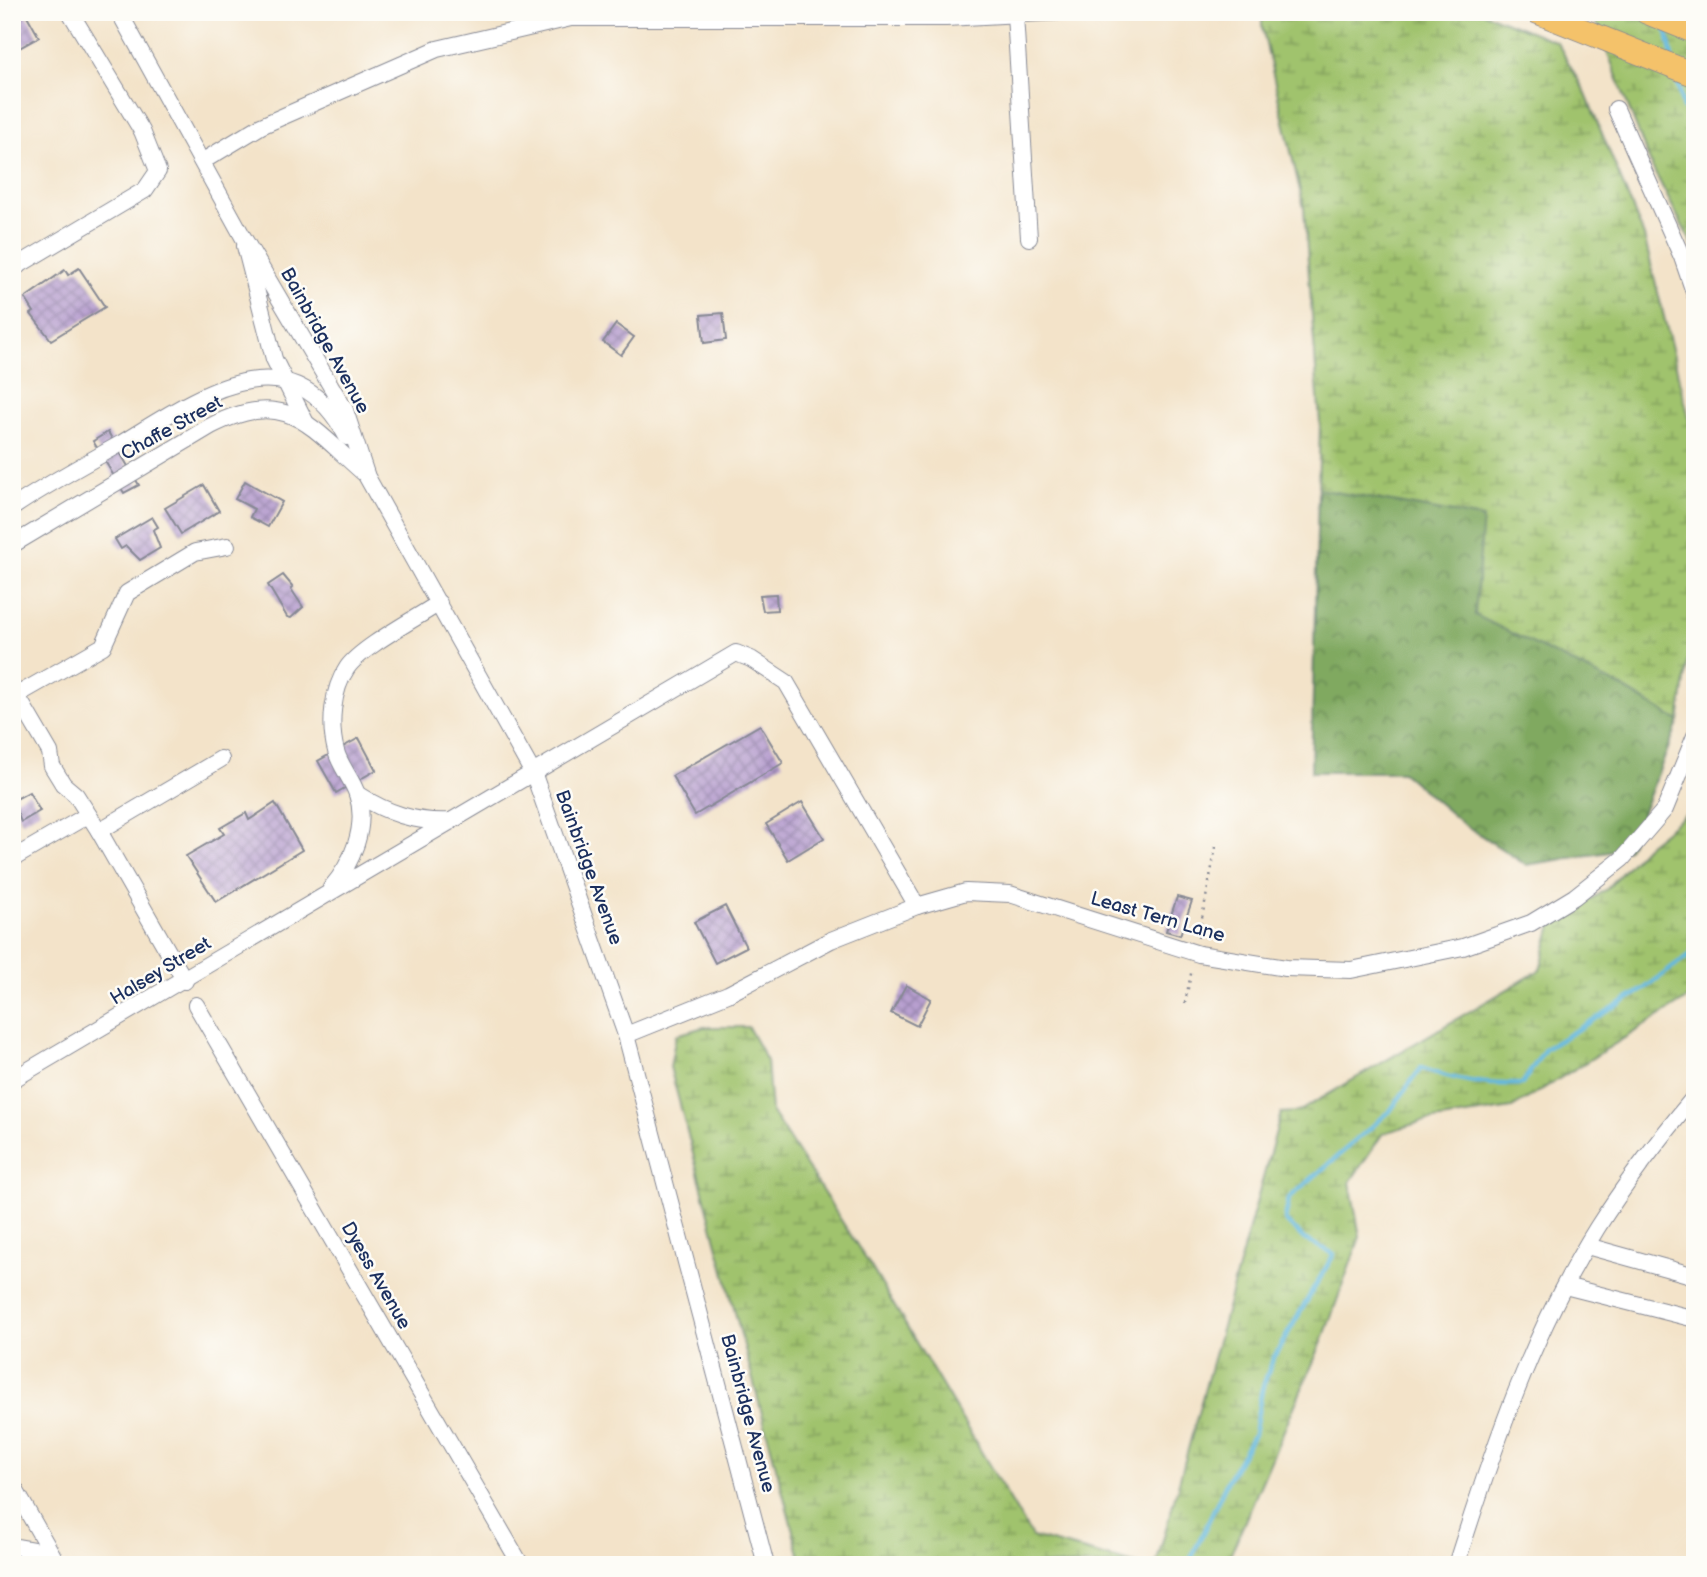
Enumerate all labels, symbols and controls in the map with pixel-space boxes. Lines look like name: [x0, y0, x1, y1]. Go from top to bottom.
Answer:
street label: Bainbridge Avenue: [275, 264, 374, 418]
street label: Chaffe Street: [117, 391, 227, 466]
street label: Bainbridge Avenue: [550, 787, 627, 948]
street label: Least Tern Lane: [1088, 887, 1227, 948]
street label: Halsey Street: [106, 932, 216, 1010]
street label: Dyess Avenue: [336, 1218, 416, 1334]
street label: Bainbridge Avenue: [715, 1332, 780, 1495]

